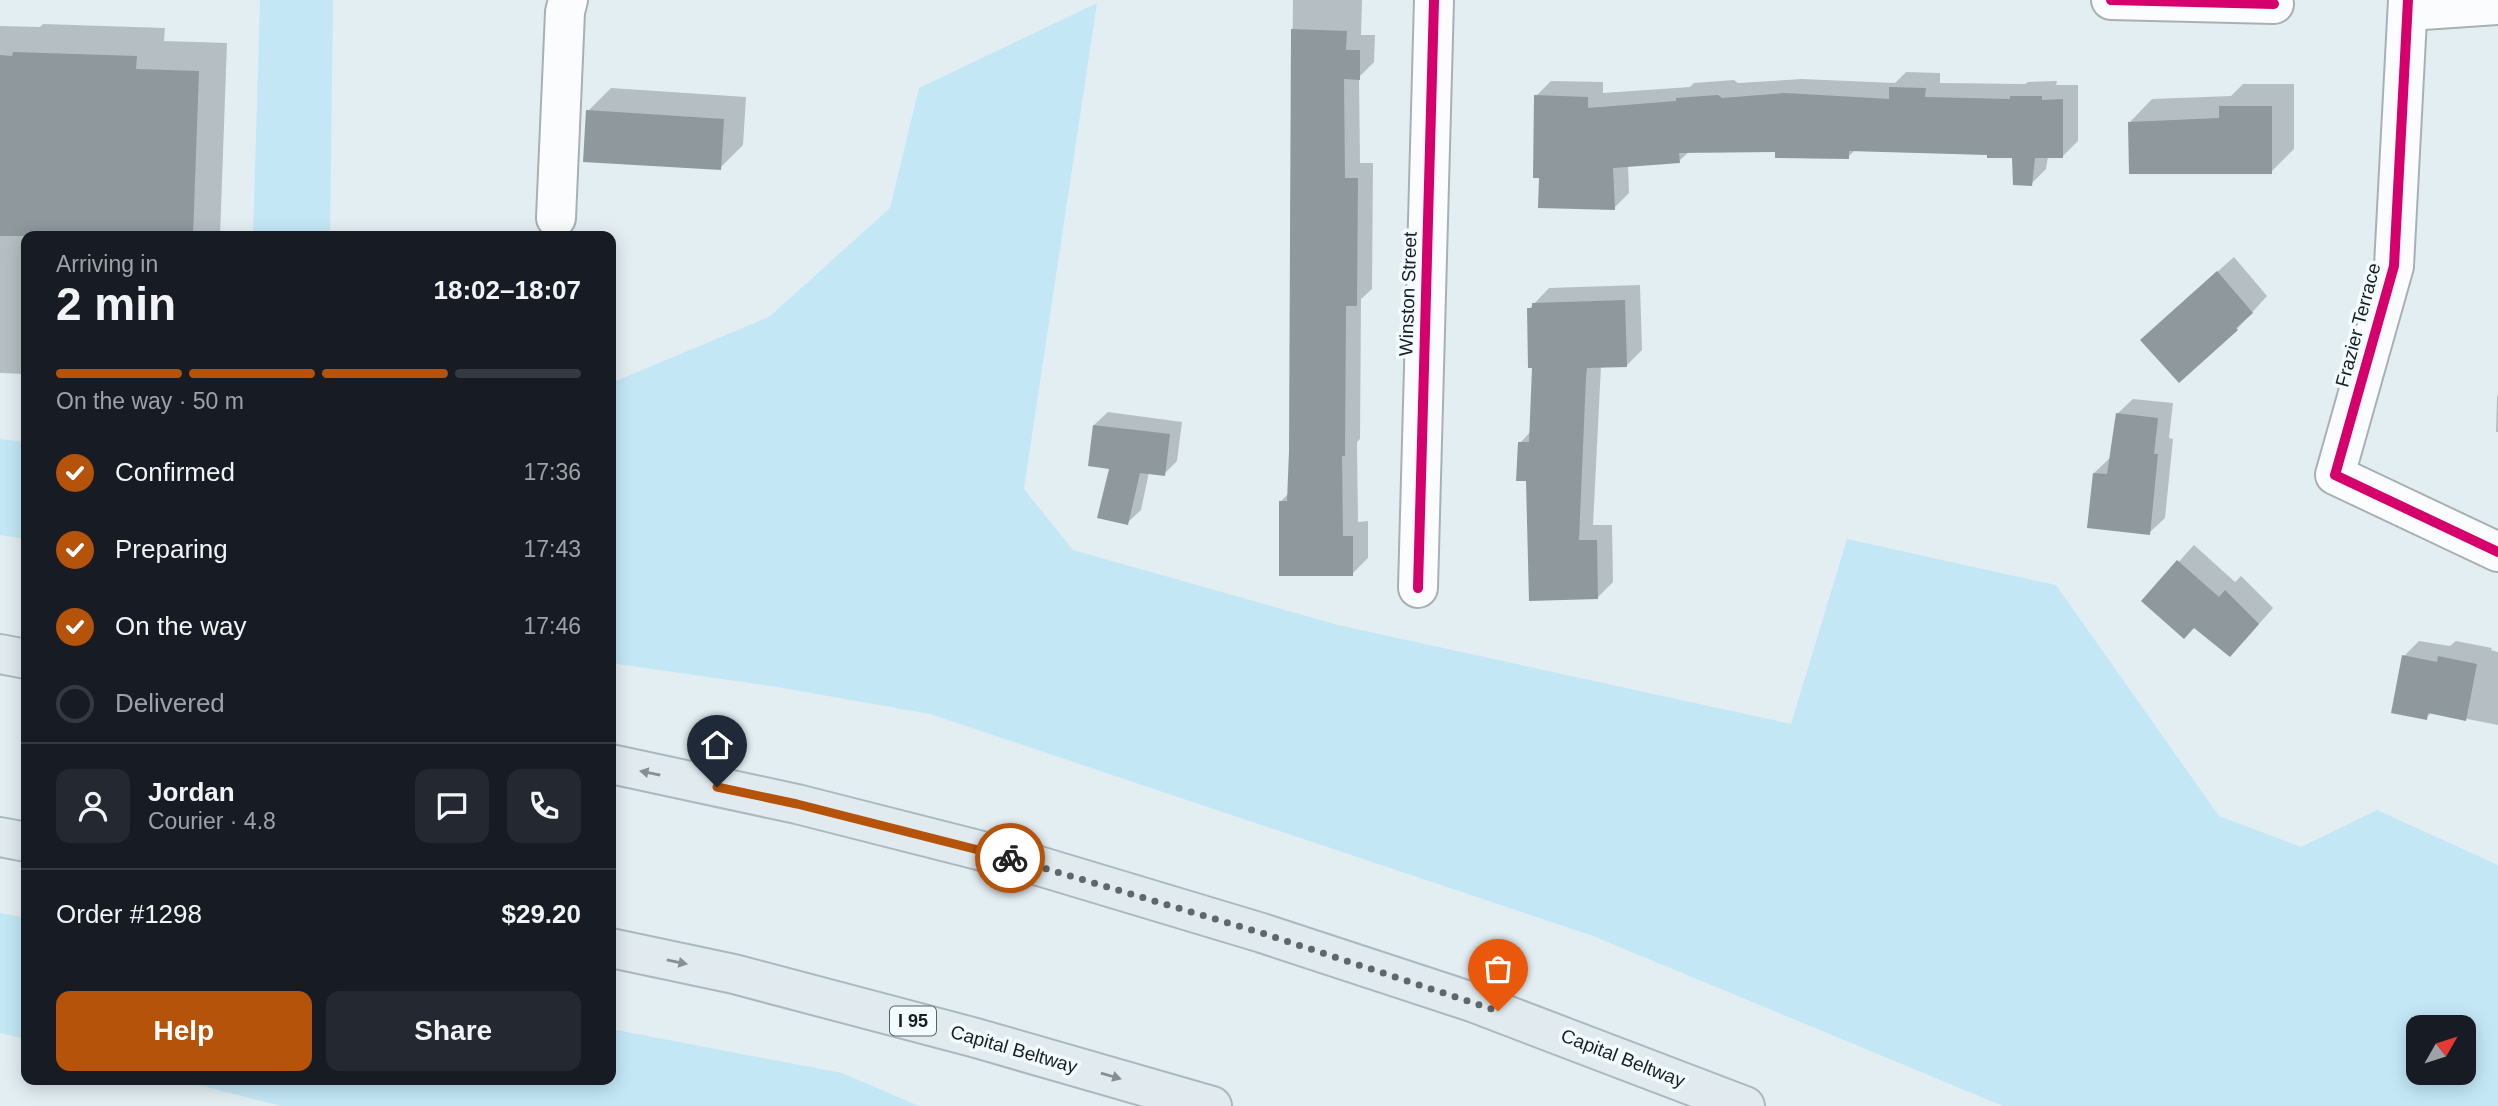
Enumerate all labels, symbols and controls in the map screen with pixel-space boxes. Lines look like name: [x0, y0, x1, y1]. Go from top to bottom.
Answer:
street label: Winston Street: [1395, 231, 1421, 357]
text: Arriving in: [56, 251, 158, 277]
street label: Frazier Terrace: [2331, 261, 2385, 389]
text: 18:02–18:07: [434, 275, 581, 305]
text: 2 min: [56, 278, 176, 330]
text: On the way · 50 m: [56, 388, 244, 414]
icon: check: [56, 454, 94, 492]
text: Confirmed: [115, 457, 235, 487]
text: 17:36: [523, 459, 581, 485]
icon: check: [56, 531, 94, 569]
text: Preparing: [115, 534, 228, 564]
text: 17:43: [523, 536, 581, 562]
icon: check: [56, 608, 94, 646]
text: On the way: [115, 611, 247, 641]
text: 17:46: [523, 613, 581, 639]
text: Delivered: [115, 688, 225, 718]
pin: [687, 715, 747, 787]
icon: home: [698, 726, 736, 764]
one-way arrow: [639, 767, 661, 778]
button: person: [56, 769, 130, 843]
button: chat: [415, 769, 489, 843]
button: phone: [507, 769, 581, 843]
text: Jordan: [148, 777, 235, 807]
text: Courier · 4.8: [148, 808, 276, 834]
courier: [975, 823, 1045, 893]
icon: bike: [991, 839, 1029, 877]
text: Order #1298: [56, 899, 202, 929]
text: $29.20: [501, 899, 581, 929]
pin: [1468, 939, 1528, 1011]
icon: bag: [1479, 950, 1517, 988]
one-way arrow: [667, 957, 689, 968]
button: Help: [56, 991, 312, 1071]
button: Share: [326, 991, 581, 1071]
road number: I 95: [890, 1006, 936, 1036]
north arrow: [2406, 1015, 2476, 1085]
map controls: [2406, 1015, 2476, 1085]
street label: Capital Beltway: [948, 1021, 1080, 1077]
street label: Capital Beltway: [1558, 1025, 1688, 1091]
one-way arrow: [1100, 1072, 1121, 1082]

